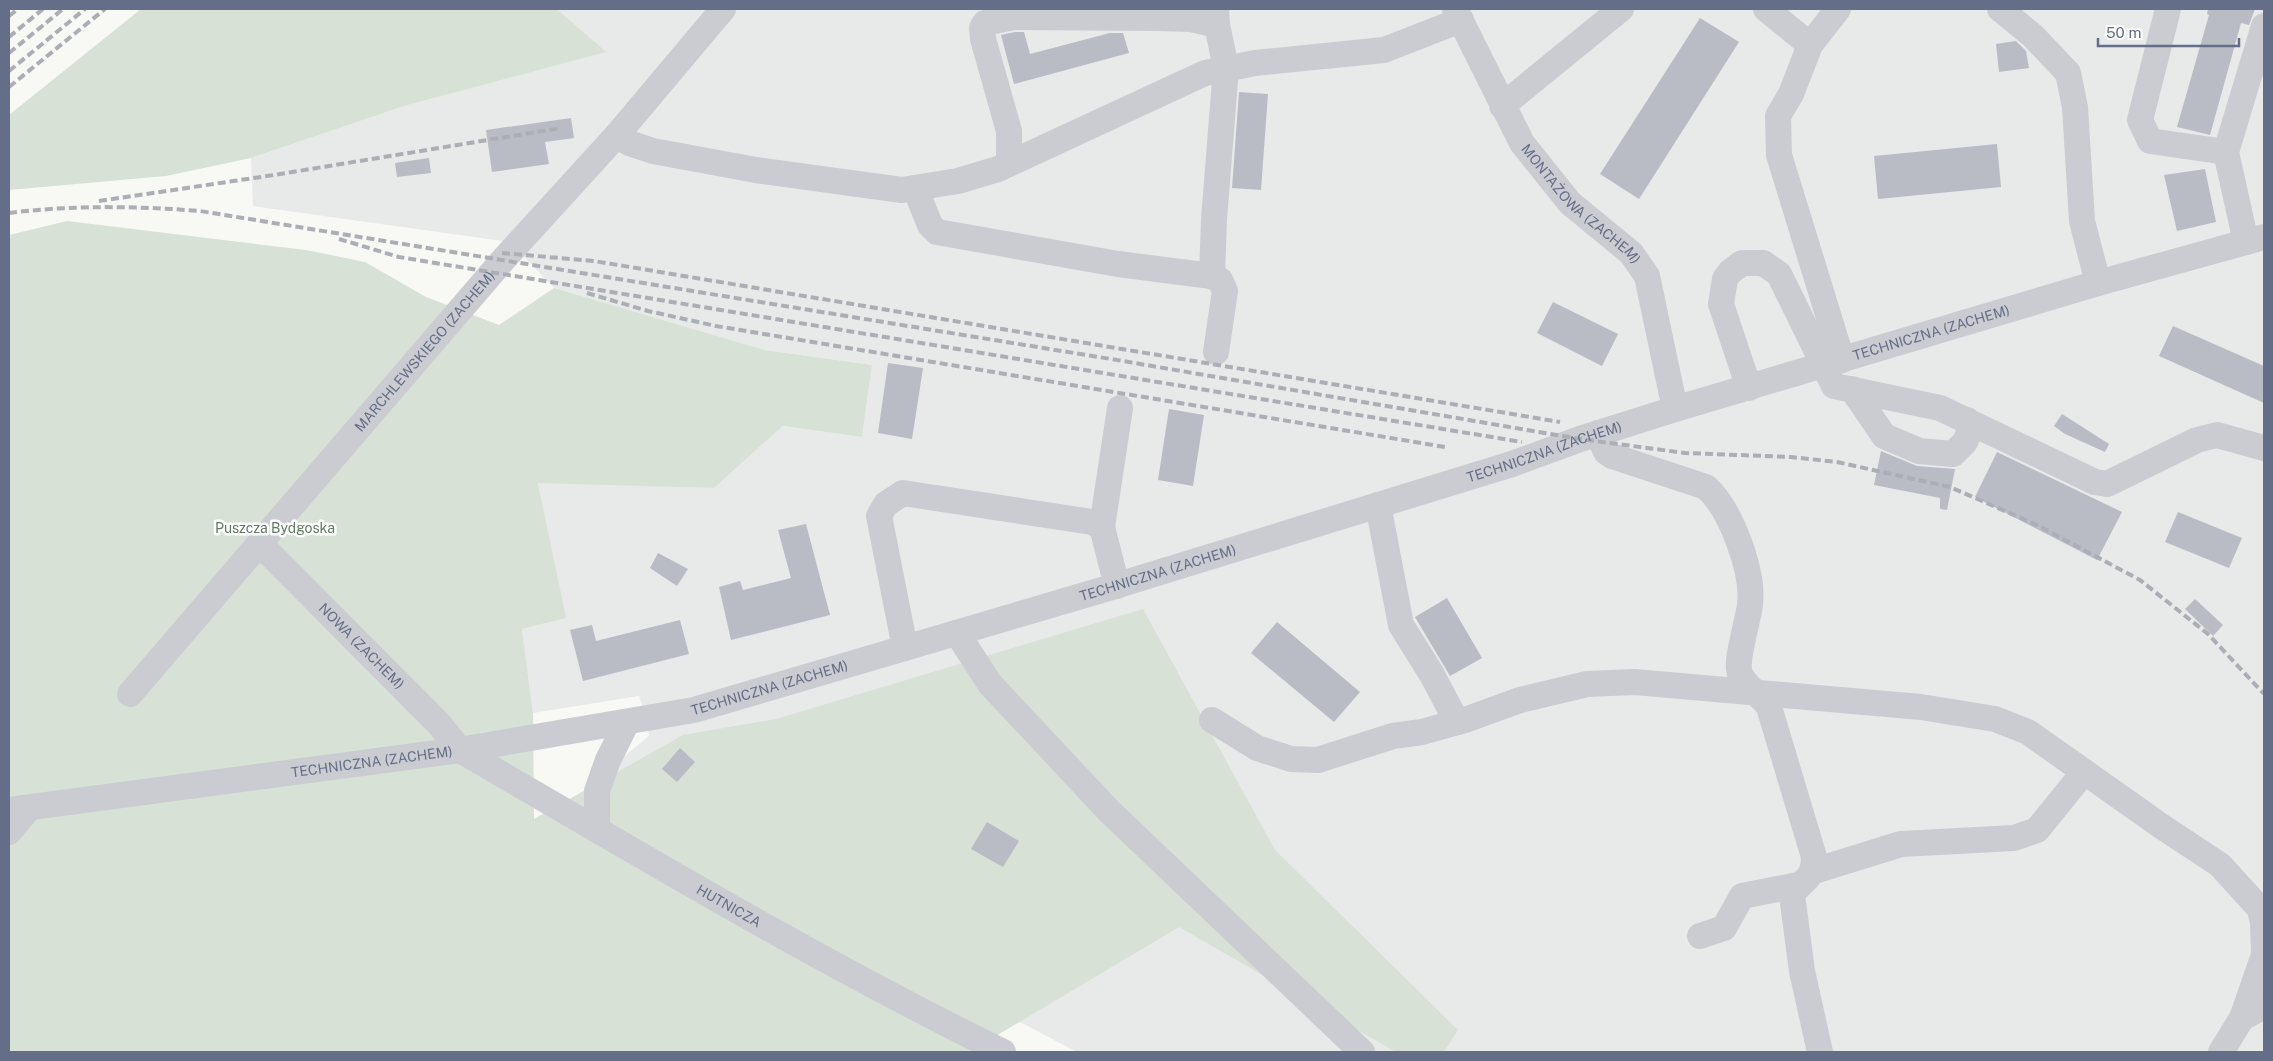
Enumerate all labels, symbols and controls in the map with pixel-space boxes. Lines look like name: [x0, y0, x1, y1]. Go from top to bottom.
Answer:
scale bar: [2098, 15, 2239, 47]
text: 50 m: [2106, 24, 2141, 41]
street label: MONTAŻOWA (ZACHEM): [1518, 141, 1644, 267]
street label: MARCHLEWSKIEGO (ZACHEM): [351, 268, 498, 435]
street label: TECHNICZNA (ZACHEM): [1851, 302, 2012, 364]
street label: TECHNICZNA (ZACHEM): [1465, 418, 1624, 485]
park label: Puszcza Bydgoska: [215, 520, 335, 536]
street label: TECHNICZNA (ZACHEM): [1078, 541, 1238, 604]
street label: NOWA (ZACHEM): [316, 600, 408, 692]
street label: TECHNICZNA (ZACHEM): [689, 657, 850, 718]
street label: TECHNICZNA (ZACHEM): [290, 743, 454, 780]
street label: HUTNICZA: [694, 881, 764, 930]

